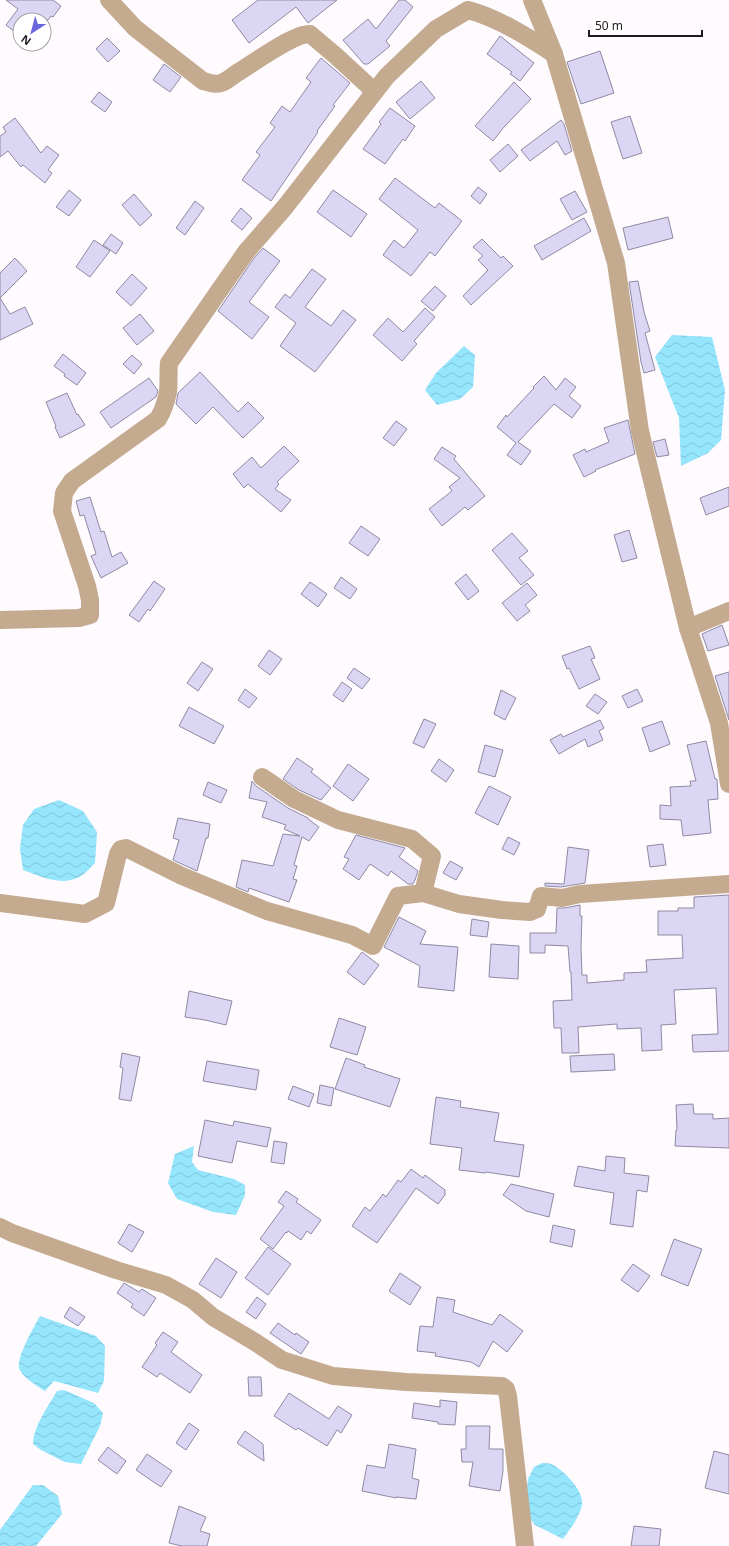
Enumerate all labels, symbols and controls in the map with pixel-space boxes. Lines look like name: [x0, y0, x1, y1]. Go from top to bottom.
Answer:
north arrow: [12, 12, 52, 52]
scale bar: [589, 12, 702, 38]
text: 50 m: [595, 17, 623, 34]
text: N: [18, 32, 34, 49]

